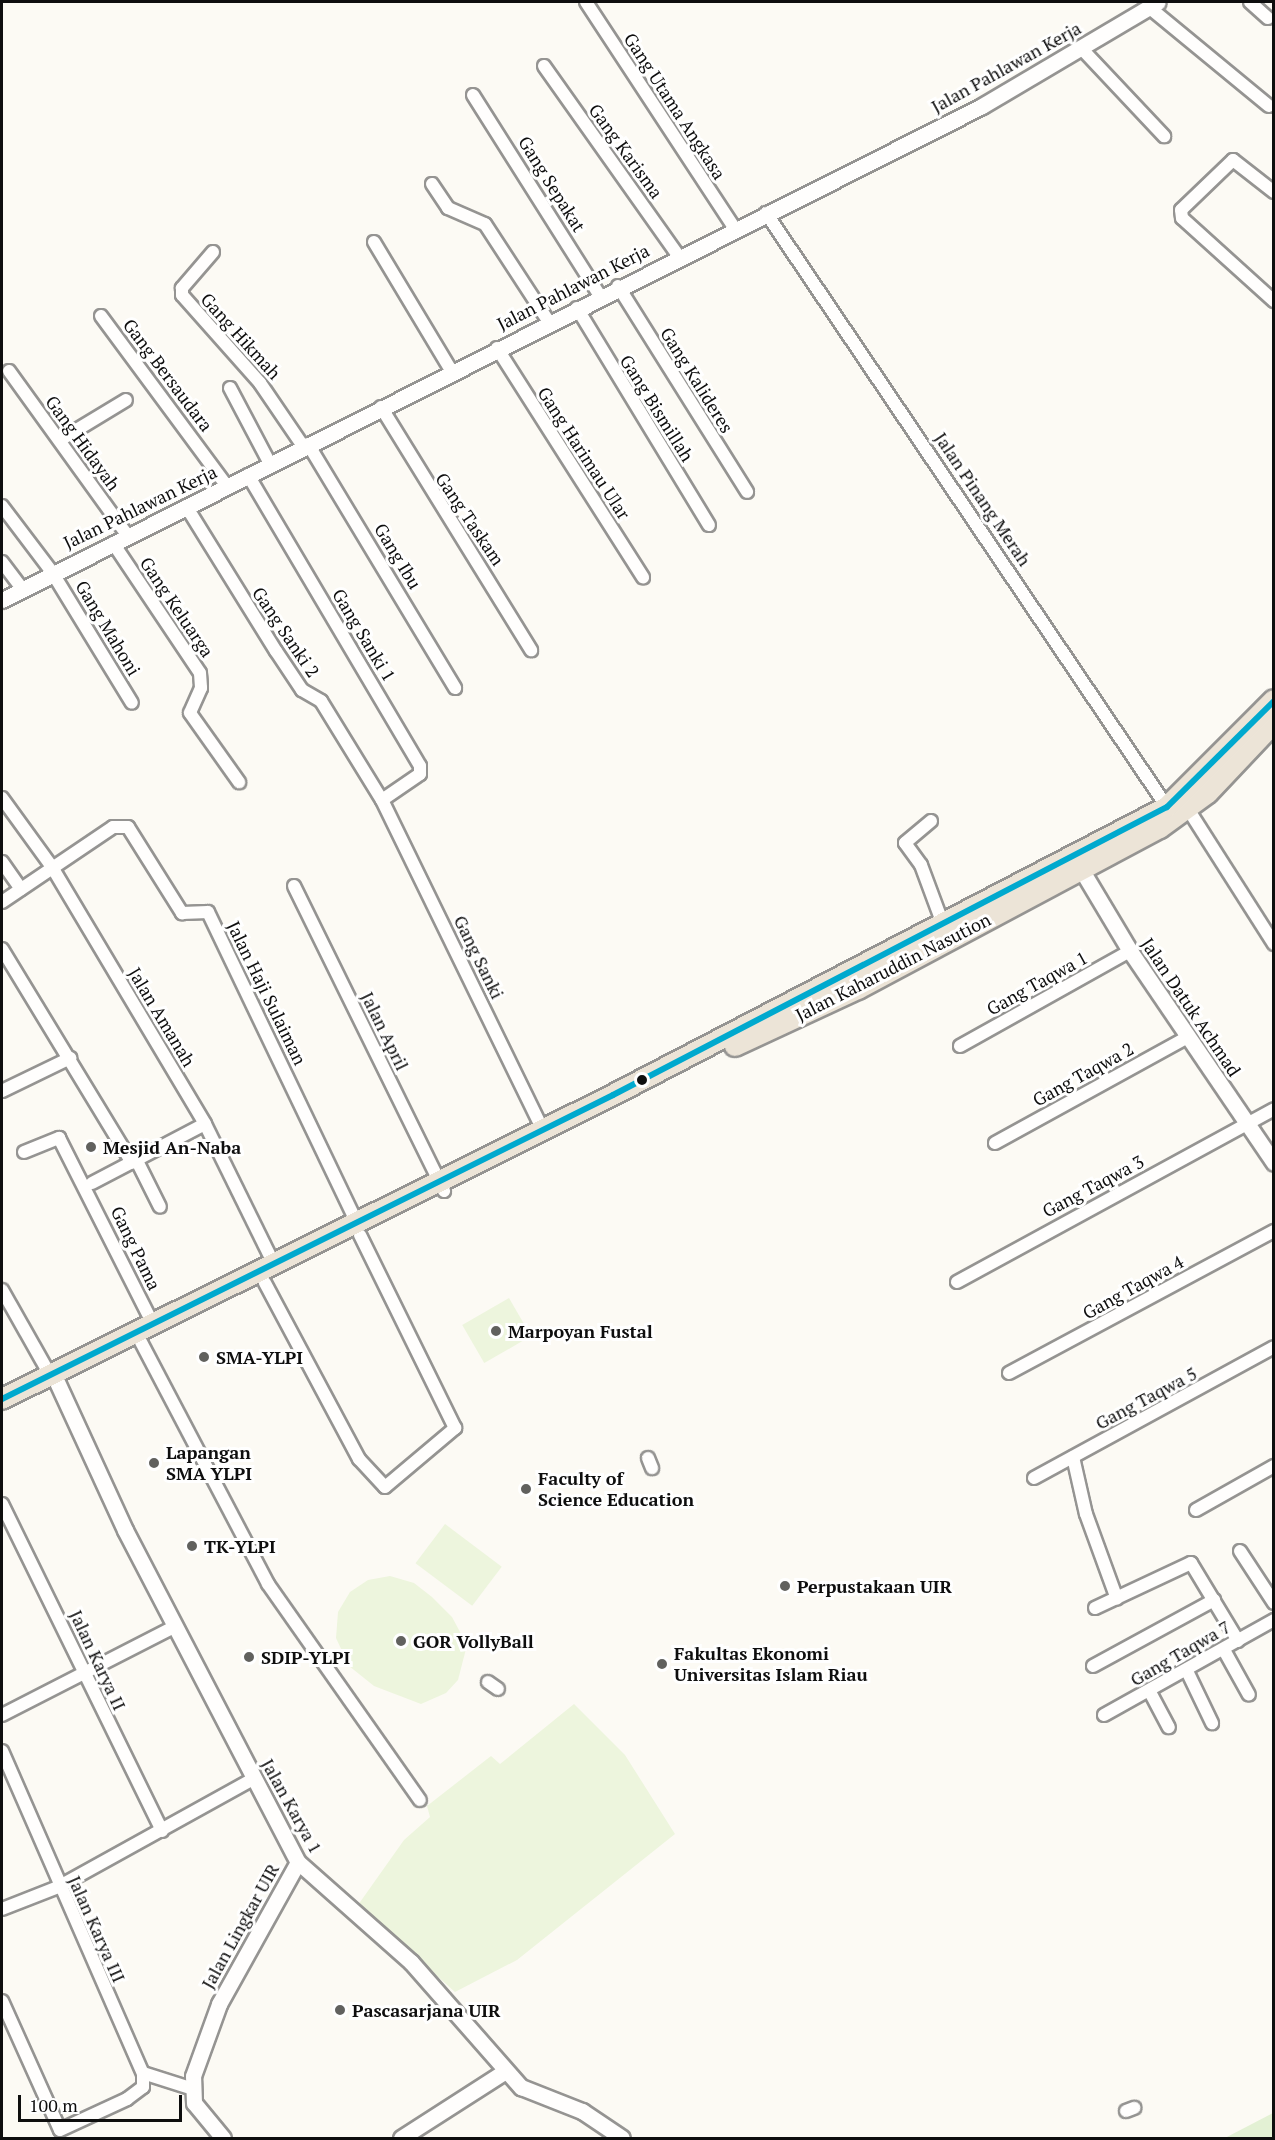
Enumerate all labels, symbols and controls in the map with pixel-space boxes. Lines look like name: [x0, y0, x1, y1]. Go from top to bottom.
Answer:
street label: Jalan Pahlawan Kerja: [927, 17, 1085, 117]
street label: Gang Utama Angkasa: [619, 29, 731, 183]
street label: Gang Karisma: [585, 100, 667, 202]
street label: Gang Sepakat: [514, 132, 590, 236]
street label: Jalan Pahlawan Kerja: [493, 239, 653, 335]
street label: Gang Hikmah: [197, 288, 285, 384]
street label: Gang Bersaudara: [119, 314, 217, 436]
street label: Gang Kalideres: [656, 323, 738, 437]
street label: Gang Bismillah: [616, 351, 698, 465]
street label: Gang Harimau Ular: [533, 383, 635, 523]
street label: Gang Hidayah: [41, 391, 125, 495]
street label: Jalan Pinang Merah: [930, 428, 1036, 570]
street label: Jalan Pahlawan Kerja: [60, 460, 220, 554]
street label: Gang Taskam: [431, 468, 509, 570]
street label: Gang Ibu: [370, 519, 426, 593]
street label: Gang Keluarga: [136, 553, 218, 661]
street label: Gang Mahoni: [71, 576, 145, 680]
street label: Gang Sanki 2: [248, 583, 324, 681]
street label: Gang Sanki 1: [328, 585, 400, 685]
street label: Jalan Kaharuddin Nasution: [792, 908, 994, 1026]
street label: Gang Sanki: [450, 912, 508, 1002]
street label: Jalan Haji Sulaiman: [223, 918, 311, 1068]
street label: Jalan Datuk Achmad: [1137, 934, 1245, 1080]
street label: Gang Taqwa 1: [983, 946, 1091, 1020]
street label: Jalan Amanah: [124, 963, 200, 1071]
street label: Jalan April: [357, 988, 413, 1074]
street label: Gang Taqwa 2: [1029, 1037, 1137, 1111]
unlabelled marker: [636, 1074, 648, 1086]
place label: Mesjid An-Naba: [103, 1136, 241, 1158]
marker: Mesjid An-Naba: [84, 1140, 98, 1154]
street label: Gang Taqwa 3: [1039, 1150, 1147, 1222]
street label: Gang Pama: [106, 1203, 166, 1293]
street label: Gang Taqwa 4: [1079, 1250, 1187, 1324]
place label: Marpoyan Fustal: [508, 1320, 653, 1342]
marker: Marpoyan Fustal: [489, 1324, 503, 1338]
place label: SMA-YLPI: [216, 1346, 303, 1368]
marker: SMA-YLPI: [197, 1350, 211, 1364]
street label: Gang Taqwa 5: [1092, 1362, 1200, 1434]
place label: Lapangan SMA YLPI: [166, 1442, 252, 1484]
marker: Lapangan SMA YLPI: [147, 1456, 161, 1470]
place label: Faculty of Science Education: [538, 1468, 694, 1510]
marker: Faculty of Science Education: [519, 1482, 533, 1496]
place label: TK-YLPI: [204, 1535, 276, 1557]
marker: TK-YLPI: [185, 1539, 199, 1553]
place label: Perpustakaan UIR: [797, 1575, 952, 1597]
marker: Perpustakaan UIR: [778, 1579, 792, 1593]
street label: Jalan Karya II: [65, 1607, 131, 1713]
street label: Gang Taqwa 7: [1126, 1616, 1234, 1690]
place label: GOR VollyBall: [413, 1630, 534, 1652]
marker: GOR VollyBall: [394, 1634, 408, 1648]
place label: Fakultas Ekonomi Universitas Islam Riau: [674, 1643, 868, 1686]
place label: SDIP-YLPI: [261, 1646, 350, 1668]
marker: SDIP-YLPI: [242, 1650, 256, 1664]
marker: Fakultas Ekonomi Universitas Islam Riau: [655, 1657, 669, 1671]
street label: Jalan Karya 1: [257, 1755, 327, 1857]
street label: Jalan Lingkar UIR: [197, 1860, 283, 1992]
street label: Jalan Karya III: [64, 1872, 130, 1986]
place label: Pascasarjana UIR: [352, 1999, 501, 2021]
marker: Pascasarjana UIR: [333, 2003, 347, 2017]
scale bar: [21, 2083, 184, 2121]
text: 100 m: [29, 2093, 78, 2117]

